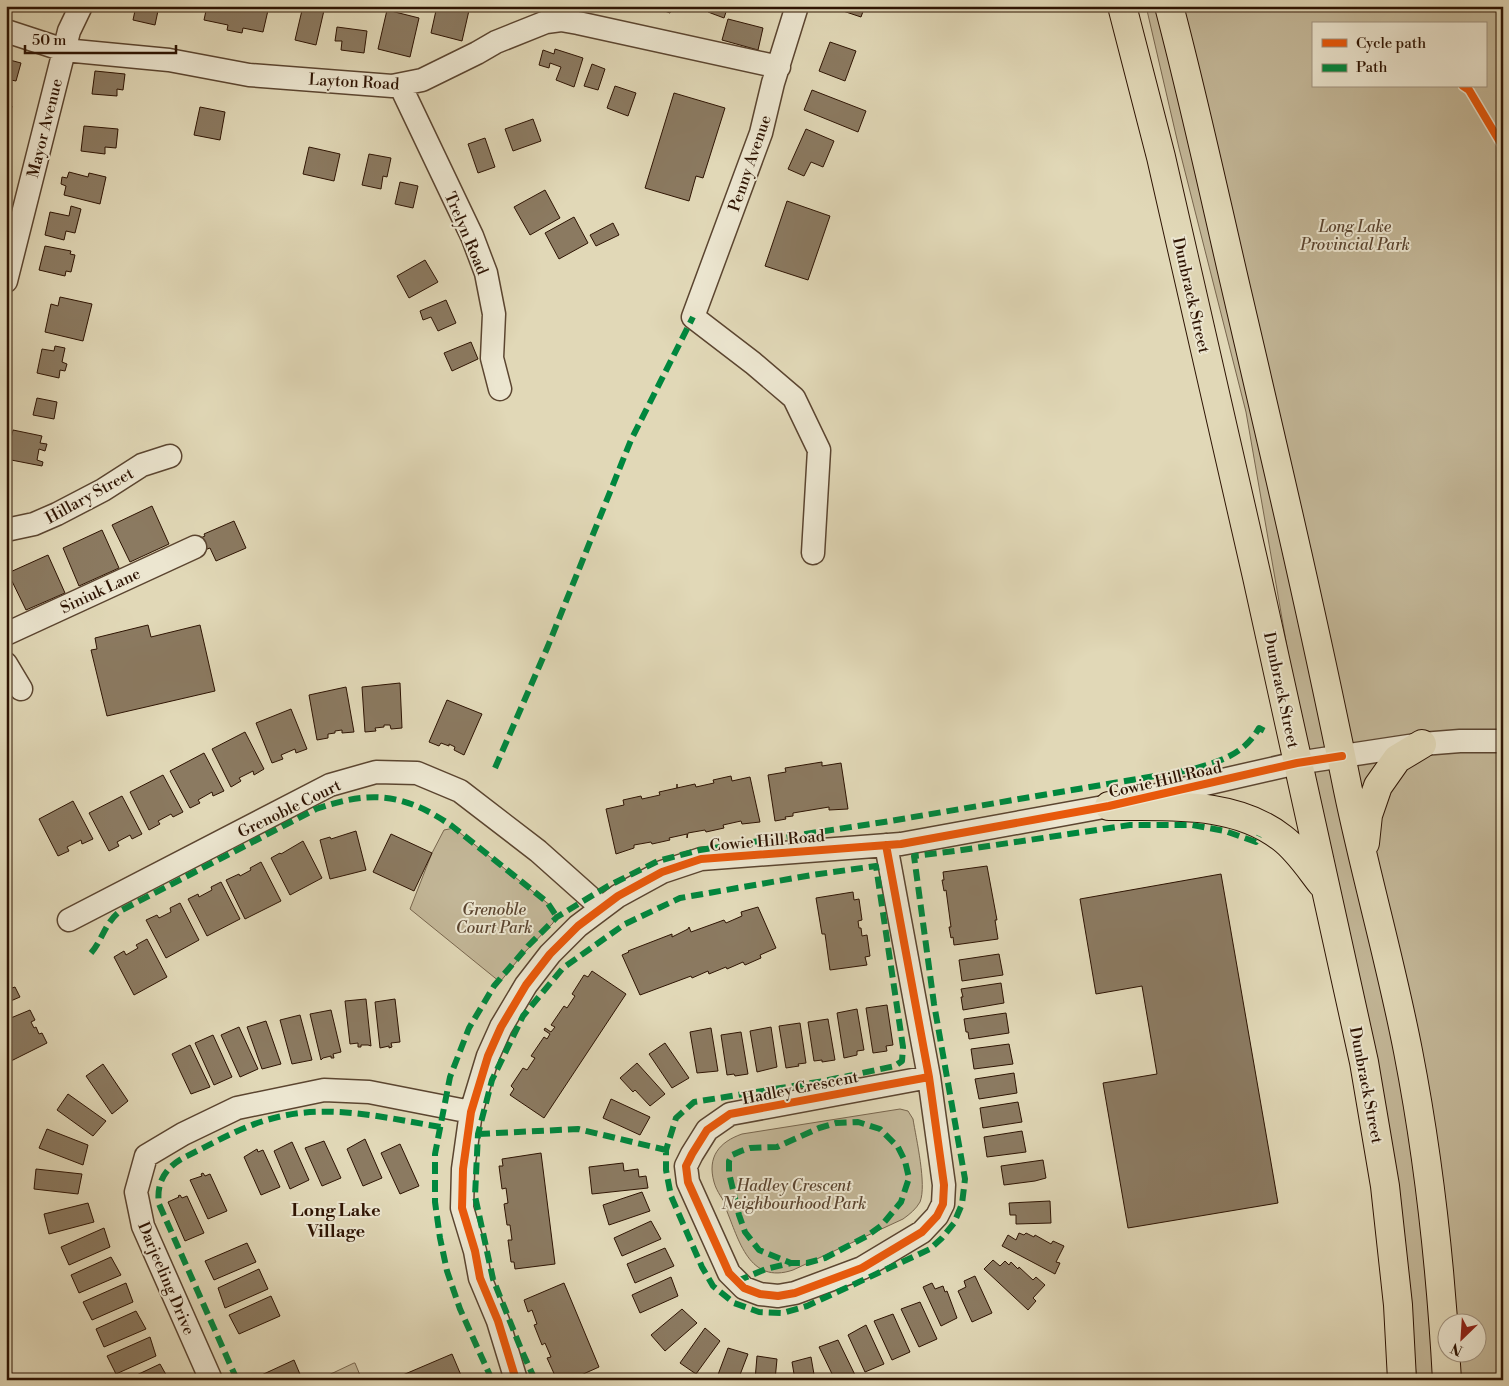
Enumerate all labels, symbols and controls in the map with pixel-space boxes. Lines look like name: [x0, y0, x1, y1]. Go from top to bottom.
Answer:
scale bar: [25, 22, 176, 54]
legend: [1312, 22, 1486, 88]
text: 50 m: [32, 31, 66, 50]
text: Cycle path: [1356, 34, 1426, 53]
text: Path: [1356, 58, 1388, 77]
street label: Layton Road: [308, 70, 400, 94]
street label: Mayor Avenue: [23, 77, 67, 180]
street label: Penny Avenue: [724, 112, 776, 214]
street label: Trelyn Road: [440, 189, 492, 278]
park label: Long Lake Provincial Park: [1299, 217, 1410, 255]
street label: Dunbrack Street: [1168, 235, 1214, 355]
street label: Hillary Street: [42, 463, 137, 528]
street label: Siniuk Lane: [57, 564, 144, 618]
street label: Dunbrack Street: [1259, 630, 1303, 750]
street label: Cowie Hill Road: [1107, 757, 1224, 803]
street label: Grenoble Court: [234, 775, 345, 843]
street label: Cowie Hill Road: [709, 826, 825, 856]
park label: Grenoble Court Park: [456, 900, 532, 938]
street label: Dunbrack Street: [1345, 1025, 1387, 1146]
street label: Hadley Crescent: [740, 1067, 860, 1109]
park label: Hadley Crescent Neighbourhood Park: [721, 1176, 866, 1214]
district label: Long Lake Village: [291, 1199, 381, 1243]
street label: Darjeeling Drive: [133, 1219, 199, 1338]
north arrow: [1436, 1314, 1486, 1364]
text: N: [1448, 1338, 1466, 1359]

